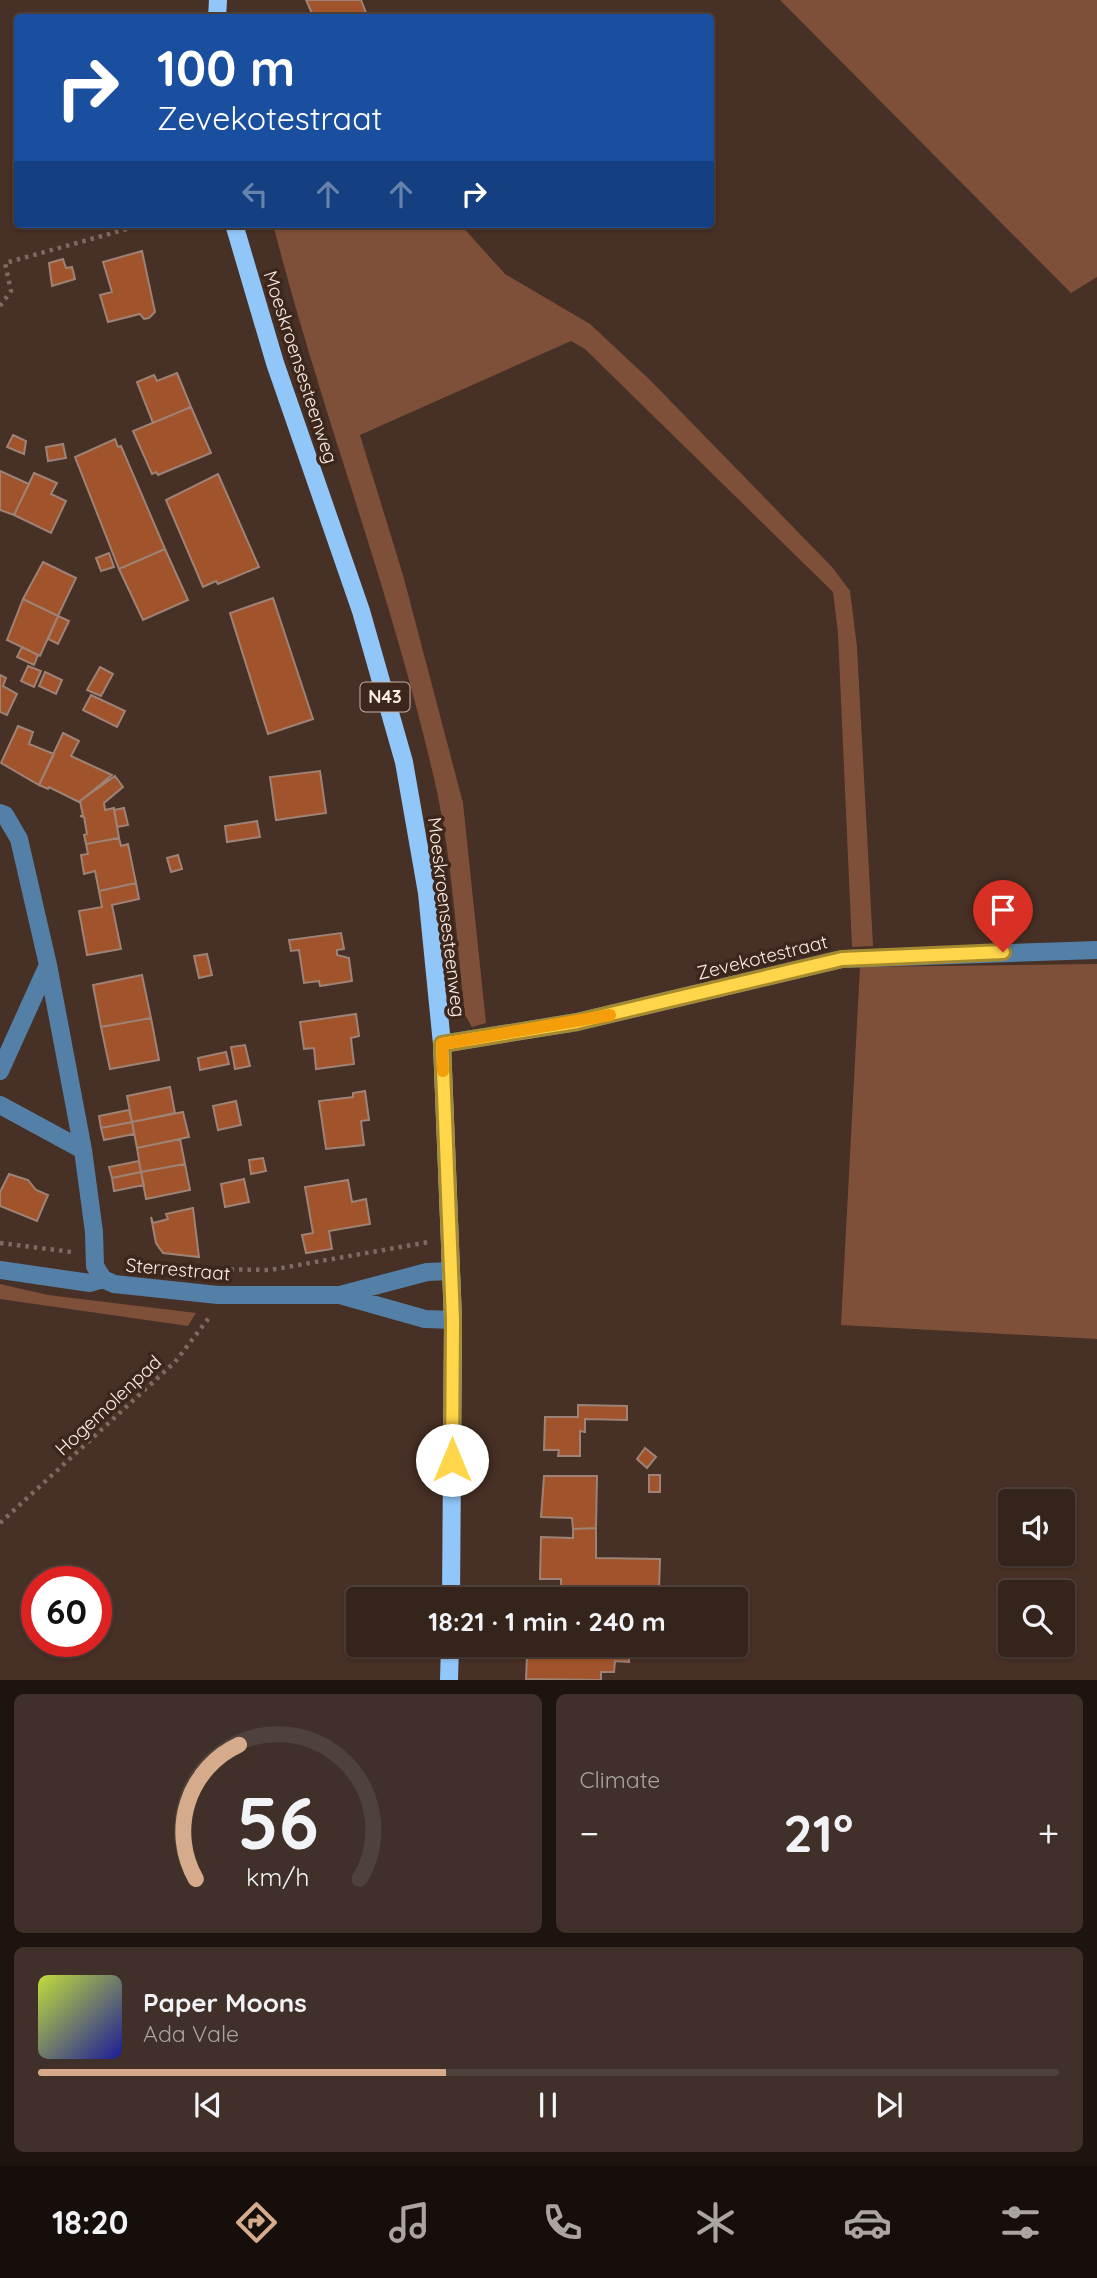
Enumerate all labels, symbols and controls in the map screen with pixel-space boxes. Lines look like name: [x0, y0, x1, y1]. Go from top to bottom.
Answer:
text: 100 m: [157, 37, 295, 98]
icon: right: [42, 42, 133, 133]
text: Zevekotestraat: [157, 98, 382, 138]
icon: left: [236, 175, 274, 213]
icon: ahead: [309, 175, 347, 213]
icon: ahead: [382, 175, 420, 213]
icon: right: [455, 175, 493, 213]
street label: Moeskroensesteenweg: [258, 268, 344, 466]
road number: N43: [360, 682, 410, 712]
street label: Moeskroensesteenweg: [423, 816, 471, 1018]
pin: [973, 880, 1033, 952]
icon: arrive: [984, 891, 1022, 929]
street label: Zevekotestraat: [694, 929, 830, 985]
street label: Sterrestraat: [125, 1252, 231, 1286]
street label: Hogemolenpad: [50, 1350, 166, 1460]
position arrow: [415, 1423, 489, 1497]
map controls: [998, 1489, 1075, 1657]
button: sound: [998, 1489, 1075, 1566]
speed limit sign: 60: [21, 1566, 112, 1657]
button: search: [998, 1580, 1075, 1657]
text: 18:21 · 1 min · 240 m: [428, 1605, 666, 1638]
text: Climate: [580, 1765, 660, 1794]
text: 56: [237, 1777, 319, 1868]
text: 21°: [783, 1800, 854, 1865]
text: −: [580, 1809, 599, 1857]
text: +: [1038, 1809, 1059, 1857]
text: km/h: [246, 1861, 309, 1892]
text: Paper Moons: [143, 1986, 307, 2019]
text: Ada Vale: [143, 2019, 239, 2048]
icon: previous: [189, 2086, 227, 2124]
icon: pause: [529, 2086, 567, 2124]
icon: next: [870, 2086, 908, 2124]
icon: directions: [232, 2198, 281, 2247]
icon: music: [385, 2198, 434, 2247]
icon: phone: [538, 2198, 587, 2247]
icon: climate: [691, 2198, 740, 2247]
icon: car: [843, 2198, 892, 2247]
icon: filters: [996, 2198, 1045, 2247]
text: 18:20: [52, 2202, 128, 2242]

